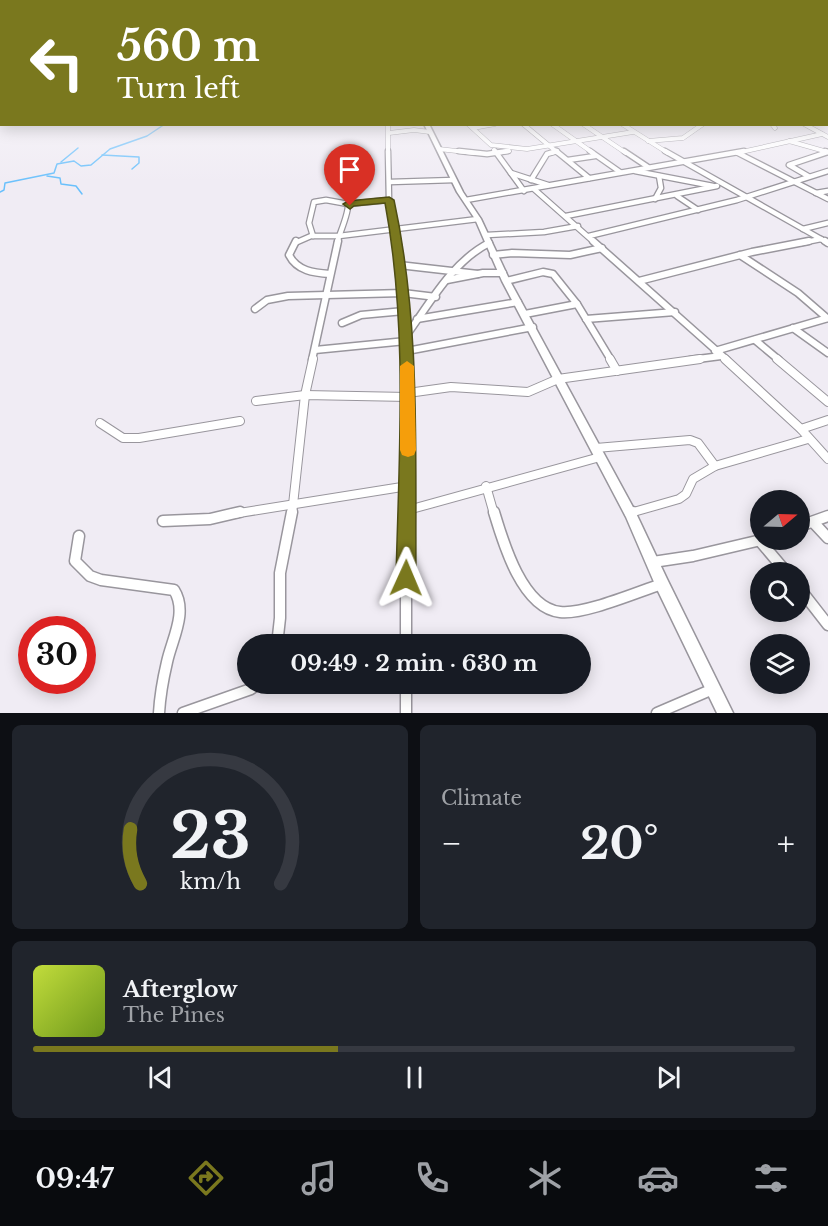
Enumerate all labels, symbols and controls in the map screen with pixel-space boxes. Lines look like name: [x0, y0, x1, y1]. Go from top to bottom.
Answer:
text: 560 m: [117, 20, 260, 72]
icon: left: [18, 24, 96, 102]
text: Turn left: [117, 72, 240, 105]
pin: [324, 144, 375, 206]
icon: arrive: [333, 153, 366, 186]
north arrow: [750, 490, 810, 550]
map controls: [750, 490, 810, 694]
position arrow: [374, 546, 438, 610]
button: search: [750, 562, 810, 622]
speed limit sign: 30: [18, 616, 96, 694]
button: layers: [750, 634, 810, 694]
text: 09:49 · 2 min · 630 m: [291, 650, 537, 677]
text: Climate: [441, 786, 522, 810]
text: 23: [170, 797, 250, 875]
text: 20°: [580, 815, 659, 871]
text: −: [441, 823, 462, 864]
text: +: [777, 823, 795, 864]
text: km/h: [180, 868, 241, 895]
text: Afterglow: [123, 976, 238, 1003]
text: The Pines: [123, 1003, 225, 1027]
icon: previous: [144, 1061, 177, 1094]
icon: pause: [398, 1061, 431, 1094]
icon: next: [652, 1061, 685, 1094]
icon: directions: [185, 1157, 227, 1199]
icon: music: [298, 1157, 340, 1199]
icon: phone: [411, 1157, 453, 1199]
icon: climate: [524, 1157, 566, 1199]
icon: car: [637, 1157, 679, 1199]
icon: filters: [750, 1157, 792, 1199]
text: 09:47: [36, 1162, 114, 1195]

